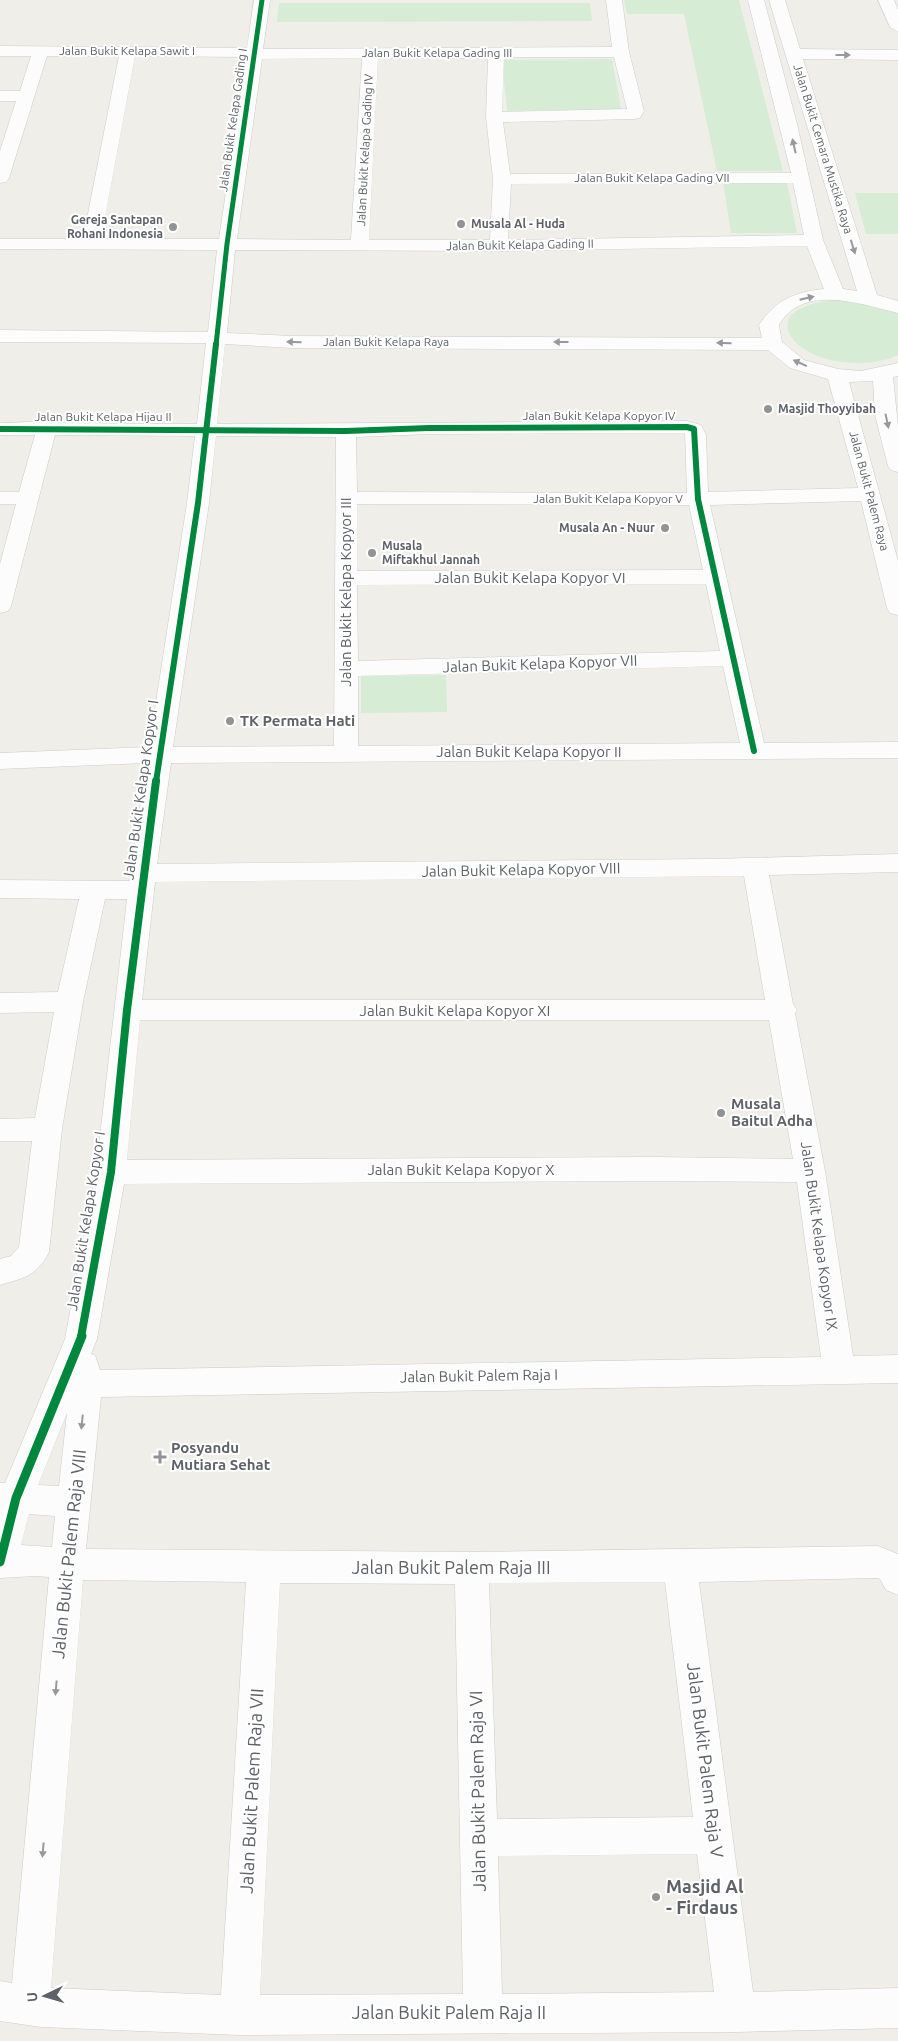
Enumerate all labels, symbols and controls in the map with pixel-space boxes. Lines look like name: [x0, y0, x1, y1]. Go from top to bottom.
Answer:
street label: Jalan Bukit Kelapa Sawit I: [59, 44, 195, 57]
street label: Jalan Bukit Kelapa Gading III: [362, 46, 512, 59]
street label: Jalan Bukit Kelapa Gading I: [216, 47, 249, 192]
one-way arrow: [835, 51, 851, 59]
street label: Jalan Bukit Cemara Mustika Raya: [791, 63, 855, 235]
street label: Jalan Bukit Kelapa Gading IV: [354, 73, 375, 226]
one-way arrow: [790, 139, 798, 154]
street label: Jalan Bukit Kelapa Gading VII: [574, 171, 730, 184]
place label: Gereja Santapan Rohani Indonesia: [67, 213, 163, 240]
place label: Musala Al - Huda: [471, 217, 565, 230]
marker: Musala Al - Huda: [455, 218, 467, 230]
marker: Gereja Santapan Rohani Indonesia: [167, 221, 179, 233]
street label: Jalan Bukit Kelapa Gading II: [446, 237, 594, 252]
one-way arrow: [849, 240, 857, 255]
one-way arrow: [800, 294, 816, 302]
street label: Jalan Bukit Kelapa Raya: [323, 335, 449, 348]
one-way arrow: [286, 338, 302, 346]
one-way arrow: [553, 338, 569, 346]
one-way arrow: [716, 339, 732, 347]
one-way arrow: [793, 359, 807, 367]
place label: Masjid Thoyyibah: [778, 402, 876, 415]
marker: Masjid Thoyyibah: [762, 403, 774, 415]
street label: Jalan Bukit Kelapa Kopyor IV: [523, 409, 676, 422]
street label: Jalan Bukit Kelapa Hijau II: [34, 410, 172, 423]
one-way arrow: [883, 413, 891, 428]
street label: Jalan Bukit Palem Raya: [847, 430, 892, 552]
street label: Jalan Bukit Kelapa Kopyor V: [533, 492, 683, 505]
street label: Jalan Bukit Kelapa Kopyor III: [337, 497, 354, 687]
place label: Musala An - Nuur: [559, 521, 655, 534]
marker: Musala An - Nuur: [659, 522, 671, 534]
place label: Musala Miftakhul Jannah: [382, 539, 480, 566]
marker: Musala Miftakhul Jannah: [366, 547, 378, 559]
street label: Jalan Bukit Kelapa Kopyor VI: [434, 569, 626, 586]
street label: Jalan Bukit Kelapa Kopyor VII: [442, 652, 638, 675]
street label: Jalan Bukit Kelapa Kopyor I: [119, 699, 162, 881]
place label: TK Permata Hati: [240, 712, 355, 729]
marker: TK Permata Hati: [224, 715, 236, 727]
street label: Jalan Bukit Kelapa Kopyor II: [436, 743, 622, 760]
street label: Jalan Bukit Kelapa Kopyor VIII: [421, 859, 621, 880]
street label: Jalan Bukit Kelapa Kopyor XI: [360, 1002, 550, 1019]
place label: Musala Baitul Adha: [731, 1095, 813, 1129]
marker: Musala Baitul Adha: [715, 1107, 727, 1119]
street label: Jalan Bukit Kelapa Kopyor I: [63, 1130, 108, 1312]
street label: Jalan Bukit Kelapa Kopyor IX: [798, 1140, 841, 1332]
street label: Jalan Bukit Kelapa Kopyor X: [367, 1161, 555, 1178]
street label: Jalan Bukit Palem Raja I: [400, 1366, 558, 1385]
one-way arrow: [78, 1414, 86, 1430]
place label: Posyandu Mutiara Sehat: [171, 1439, 271, 1473]
street label: Jalan Bukit Palem Raja VIII: [47, 1448, 89, 1660]
marker: Posyandu Mutiara Sehat: [153, 1450, 167, 1464]
street label: Jalan Bukit Palem Raja III: [351, 1557, 551, 1577]
street label: Jalan Bukit Palem Raja V: [684, 1661, 728, 1859]
one-way arrow: [52, 1681, 60, 1697]
street label: Jalan Bukit Palem Raja VII: [236, 1688, 266, 1894]
street label: Jalan Bukit Palem Raja VI: [465, 1690, 489, 1892]
one-way arrow: [39, 1842, 47, 1858]
place label: Masjid Al - Firdaus: [666, 1876, 744, 1917]
marker: Masjid Al - Firdaus: [650, 1891, 662, 1903]
north arrow: [20, 1971, 70, 2021]
text: U: [24, 1992, 40, 2003]
street label: Jalan Bukit Palem Raja II: [352, 2002, 546, 2022]

